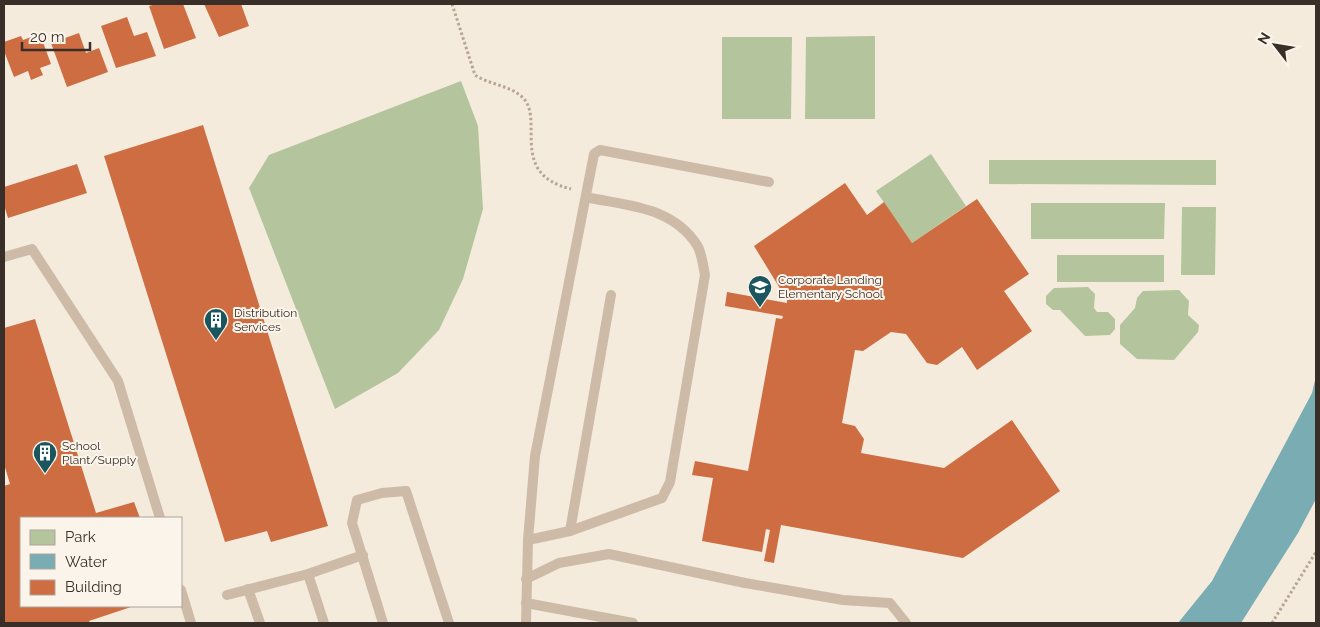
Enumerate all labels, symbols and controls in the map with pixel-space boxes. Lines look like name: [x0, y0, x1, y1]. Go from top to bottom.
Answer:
scale bar: [22, 20, 90, 52]
north arrow: [1250, 20, 1300, 70]
text: 20 m: [30, 28, 65, 46]
text: N: [1254, 30, 1273, 47]
place label: Corporate Landing Elementary School: [778, 273, 884, 301]
school or university icon: Corporate Landing Elementary School: [747, 274, 773, 308]
place label: Distribution Services: [234, 306, 297, 334]
building icon: Distribution Services: [203, 307, 229, 341]
place label: School Plant/Supply: [62, 439, 137, 467]
building icon: School Plant/Supply: [32, 440, 58, 474]
legend: [20, 517, 182, 607]
text: Park: [65, 528, 96, 546]
text: Water: [65, 553, 108, 571]
text: Building: [65, 578, 122, 596]

